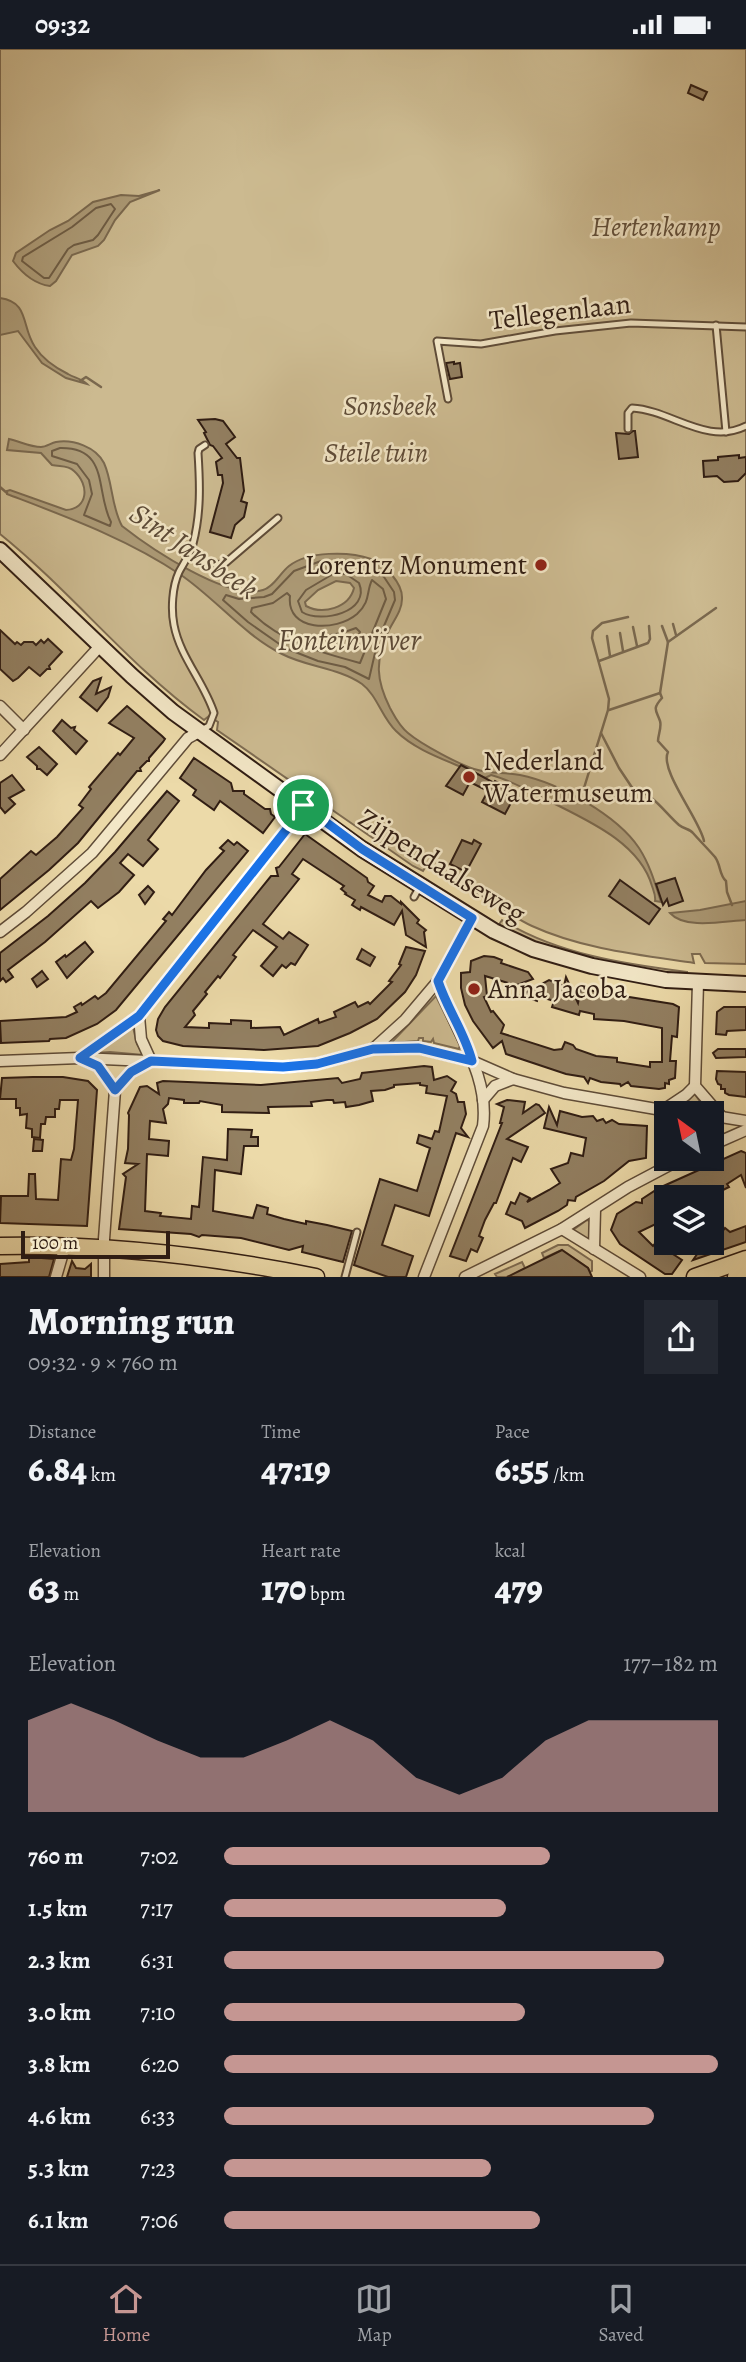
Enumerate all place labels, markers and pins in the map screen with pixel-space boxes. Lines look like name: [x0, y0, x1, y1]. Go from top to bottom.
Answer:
place label: Lorentz Monument: [305, 546, 527, 584]
marker: Lorentz Monument: [533, 557, 549, 573]
place label: Nederland Watermuseum: [482, 742, 653, 812]
marker: Nederland Watermuseum: [461, 769, 477, 785]
pin: [273, 775, 333, 835]
place label: Anna Jacoba: [487, 970, 627, 1008]
marker: Anna Jacoba: [466, 981, 482, 997]

